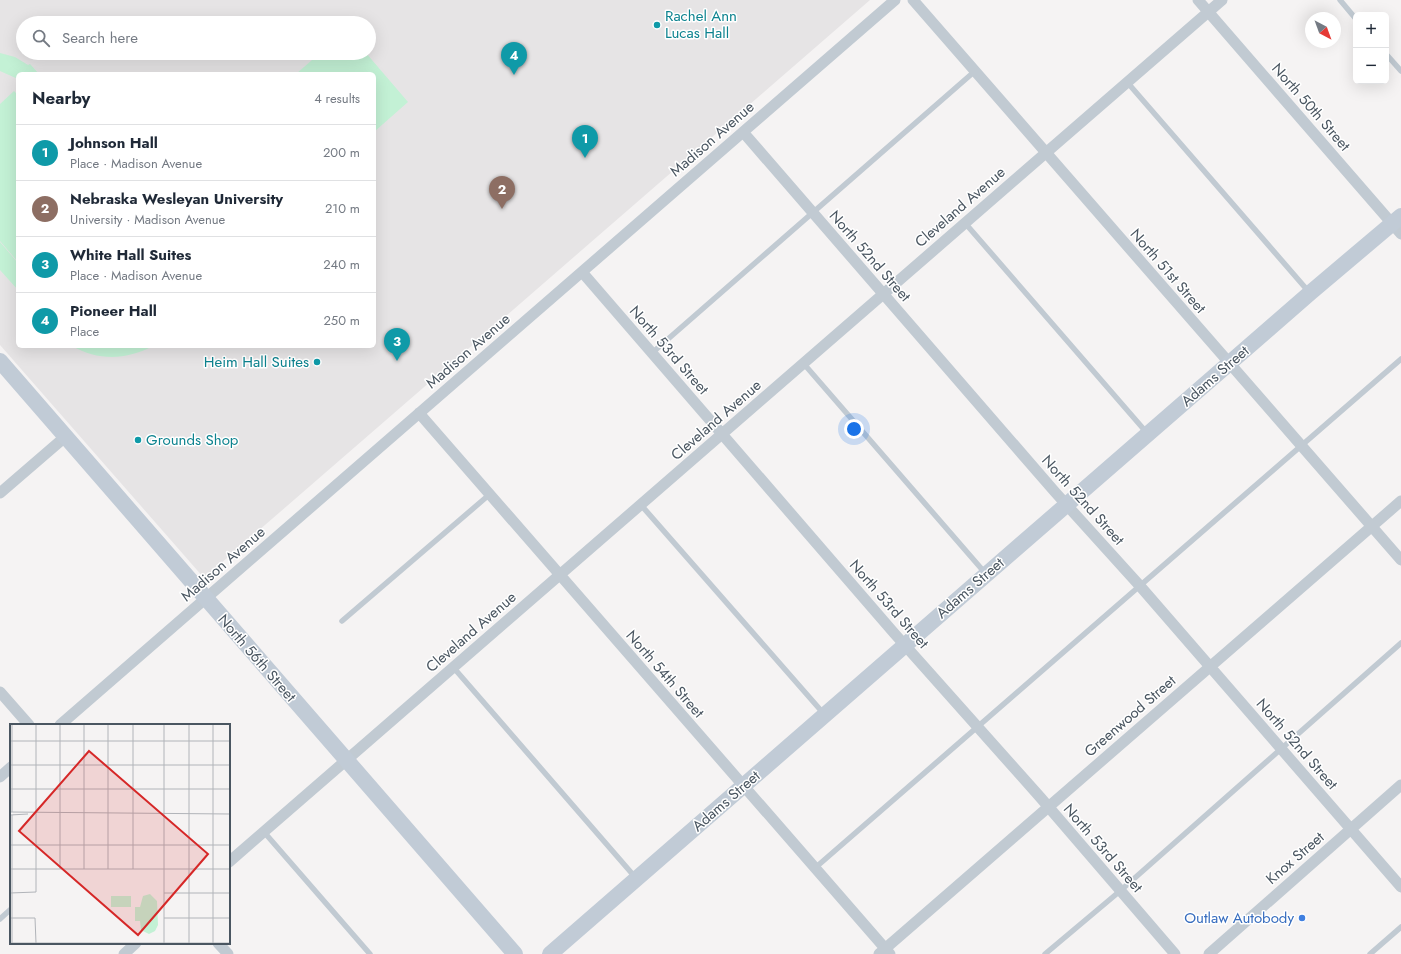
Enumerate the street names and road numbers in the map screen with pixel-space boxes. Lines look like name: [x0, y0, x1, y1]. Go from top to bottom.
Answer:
street label: North 50th Street: [1267, 58, 1356, 156]
street label: Madison Avenue: [665, 96, 759, 182]
street label: Cleveland Avenue: [910, 161, 1010, 253]
street label: North 52nd Street: [824, 206, 916, 307]
street label: North 51st Street: [1125, 224, 1211, 319]
street label: North 53rd Street: [624, 301, 714, 400]
street label: Madison Avenue: [421, 308, 515, 394]
street label: Adams Street: [1176, 340, 1254, 412]
street label: Cleveland Avenue: [666, 374, 766, 466]
street label: North 52nd Street: [1036, 450, 1130, 550]
street label: Madison Avenue: [176, 521, 270, 607]
street label: Adams Street: [931, 552, 1009, 624]
street label: North 53rd Street: [844, 555, 934, 654]
street label: Cleveland Avenue: [421, 586, 521, 678]
street label: North 56th Street: [213, 609, 302, 707]
street label: North 54th Street: [621, 625, 710, 723]
street label: Greenwood Street: [1079, 670, 1181, 762]
street label: North 52nd Street: [1251, 694, 1343, 795]
street label: Adams Street: [687, 765, 765, 837]
street label: North 53rd Street: [1058, 799, 1148, 898]
street label: Knox Street: [1261, 826, 1329, 890]

